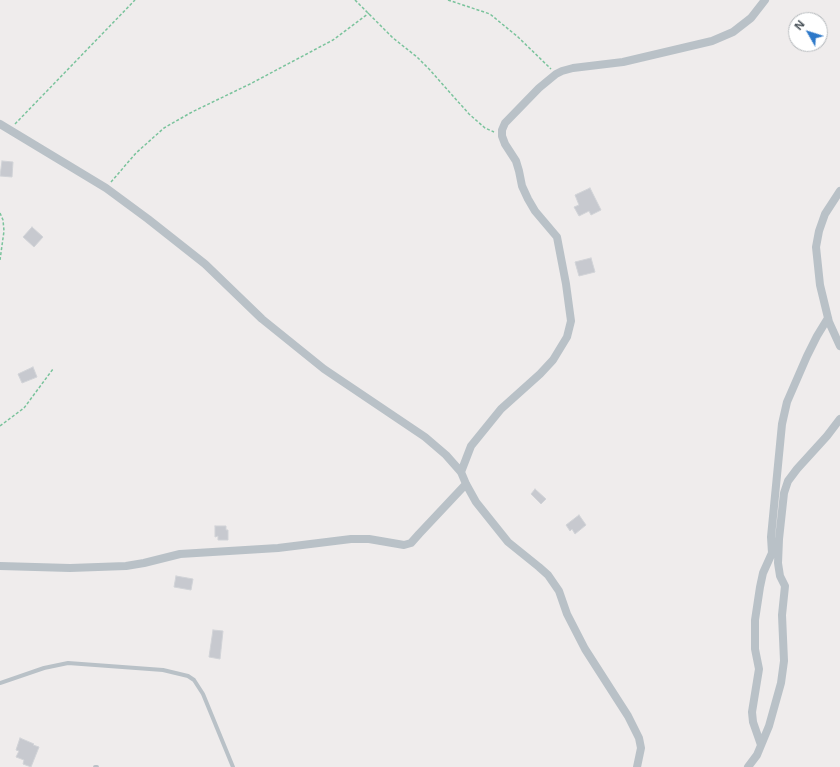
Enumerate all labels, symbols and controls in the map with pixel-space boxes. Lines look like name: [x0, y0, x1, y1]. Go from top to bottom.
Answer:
north arrow: [788, 12, 828, 52]
text: N: [790, 17, 808, 33]

